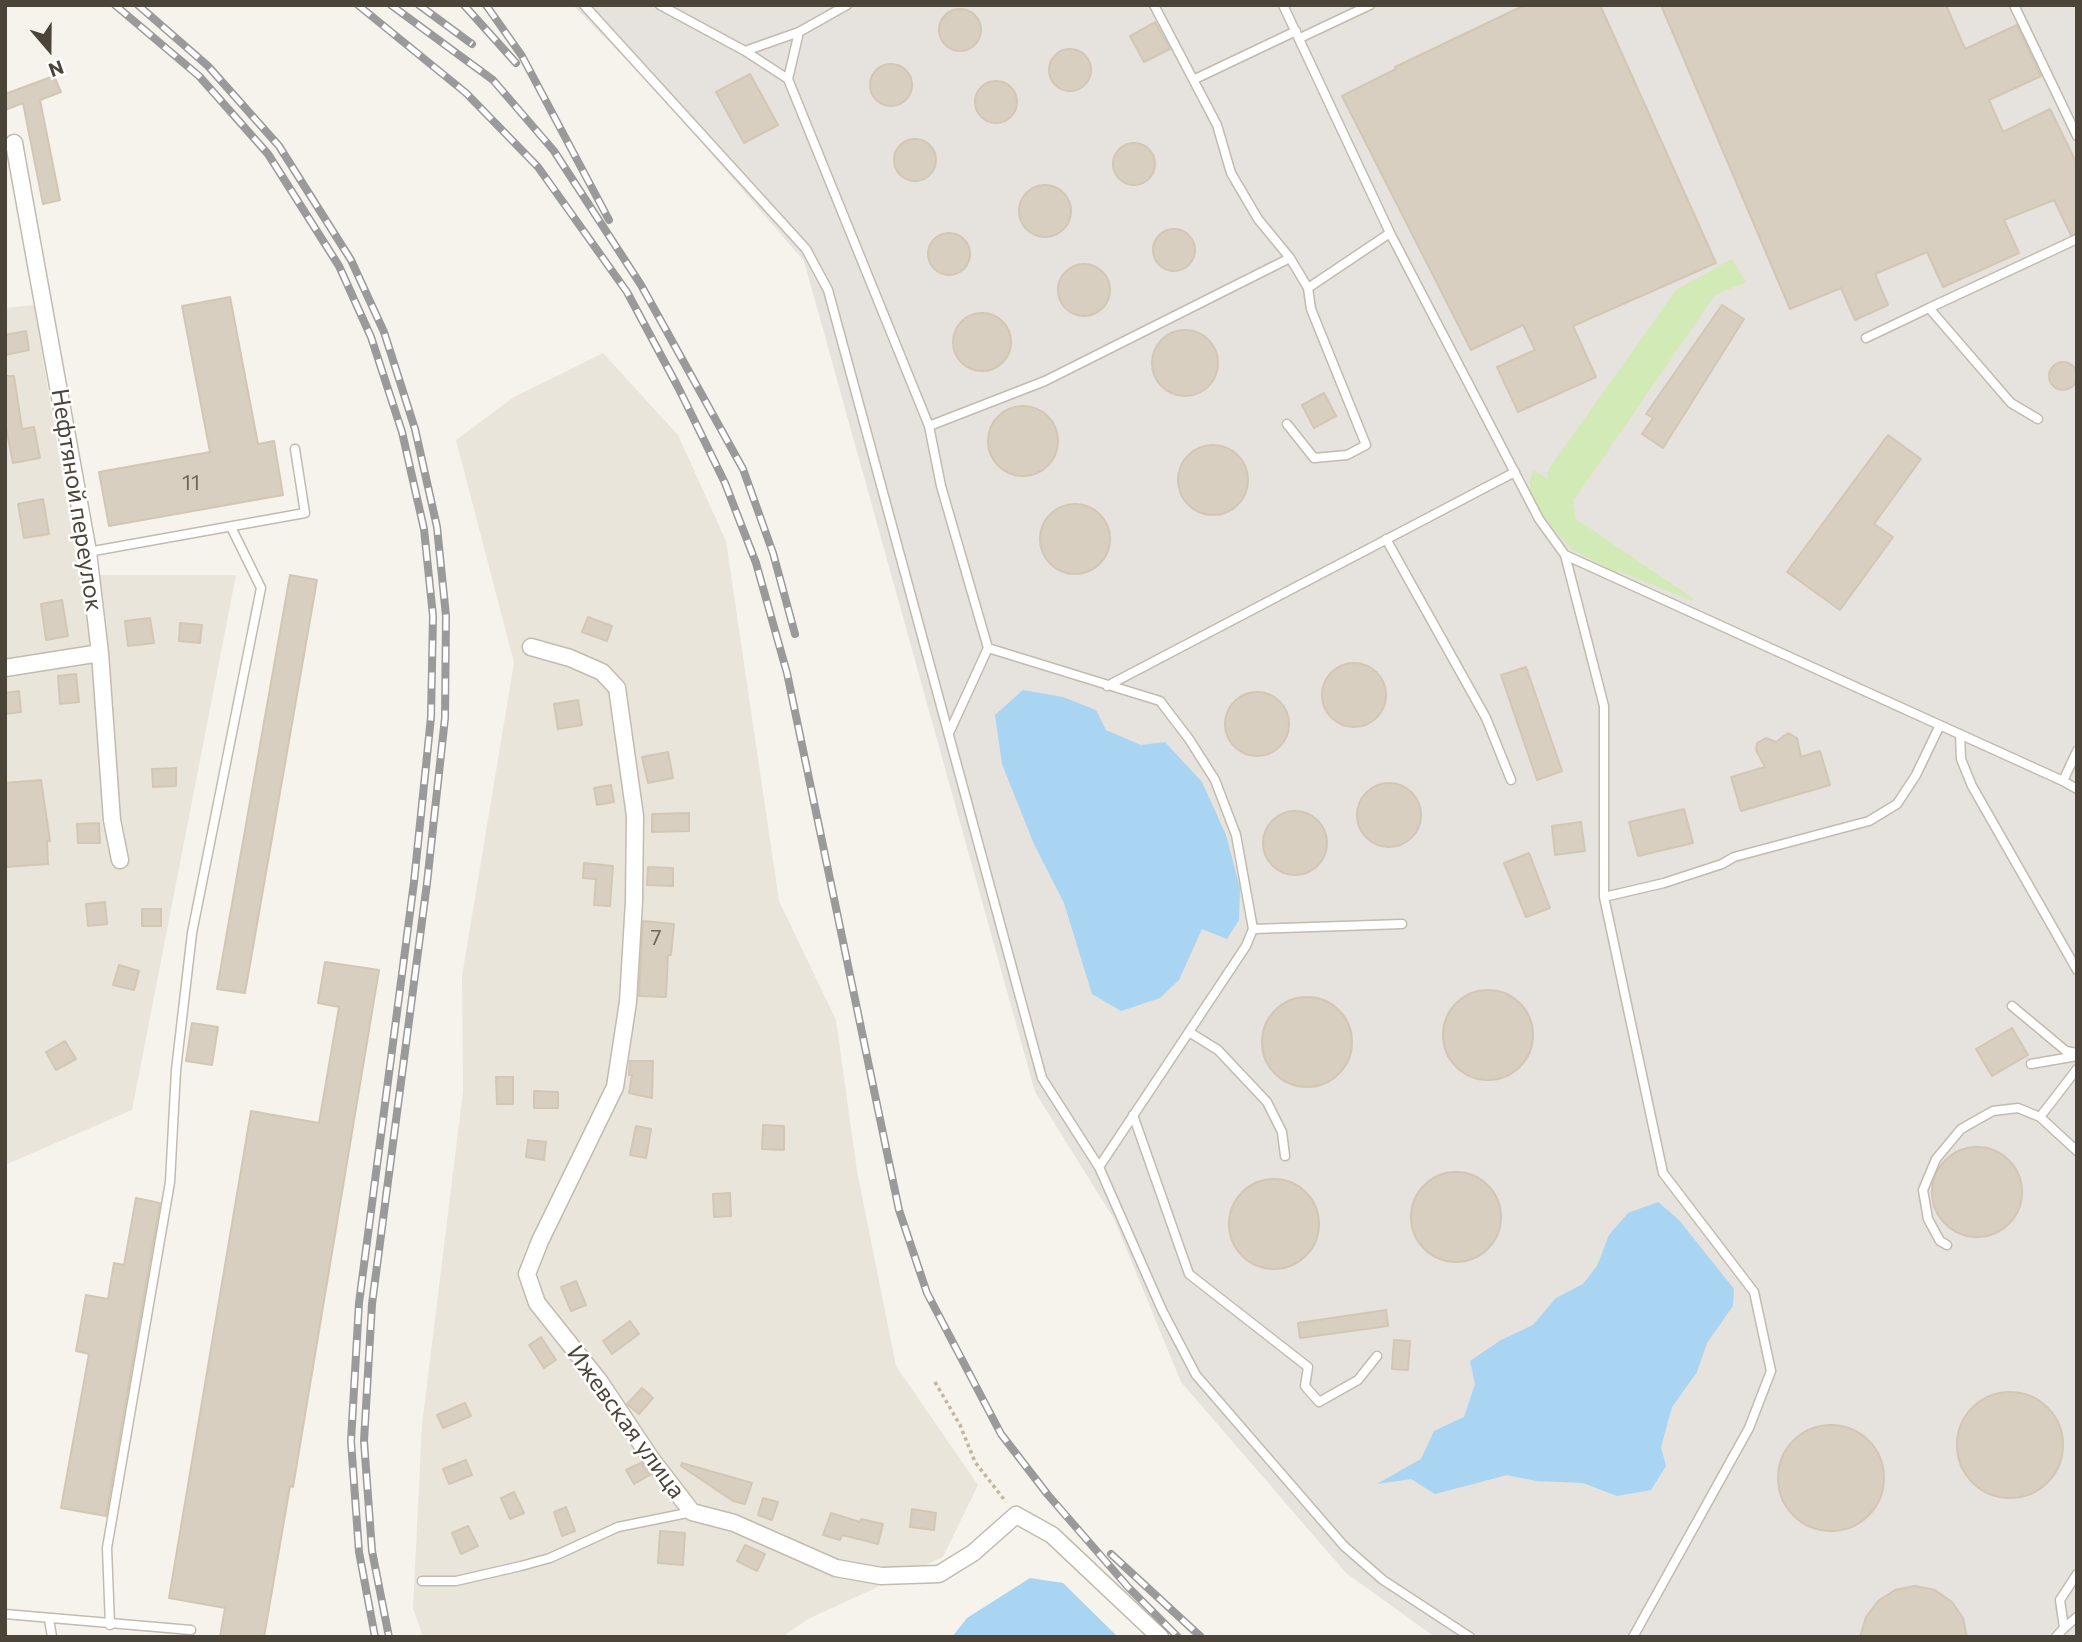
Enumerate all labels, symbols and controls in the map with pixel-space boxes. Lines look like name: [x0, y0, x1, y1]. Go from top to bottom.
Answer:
north arrow: [14, 14, 84, 84]
text: N: [46, 56, 67, 82]
street label: Нефтяной переулок: [45, 387, 109, 613]
house number: 11: [182, 470, 200, 496]
house number: 7: [650, 925, 662, 951]
street label: Ижевская улица: [561, 1340, 691, 1504]

